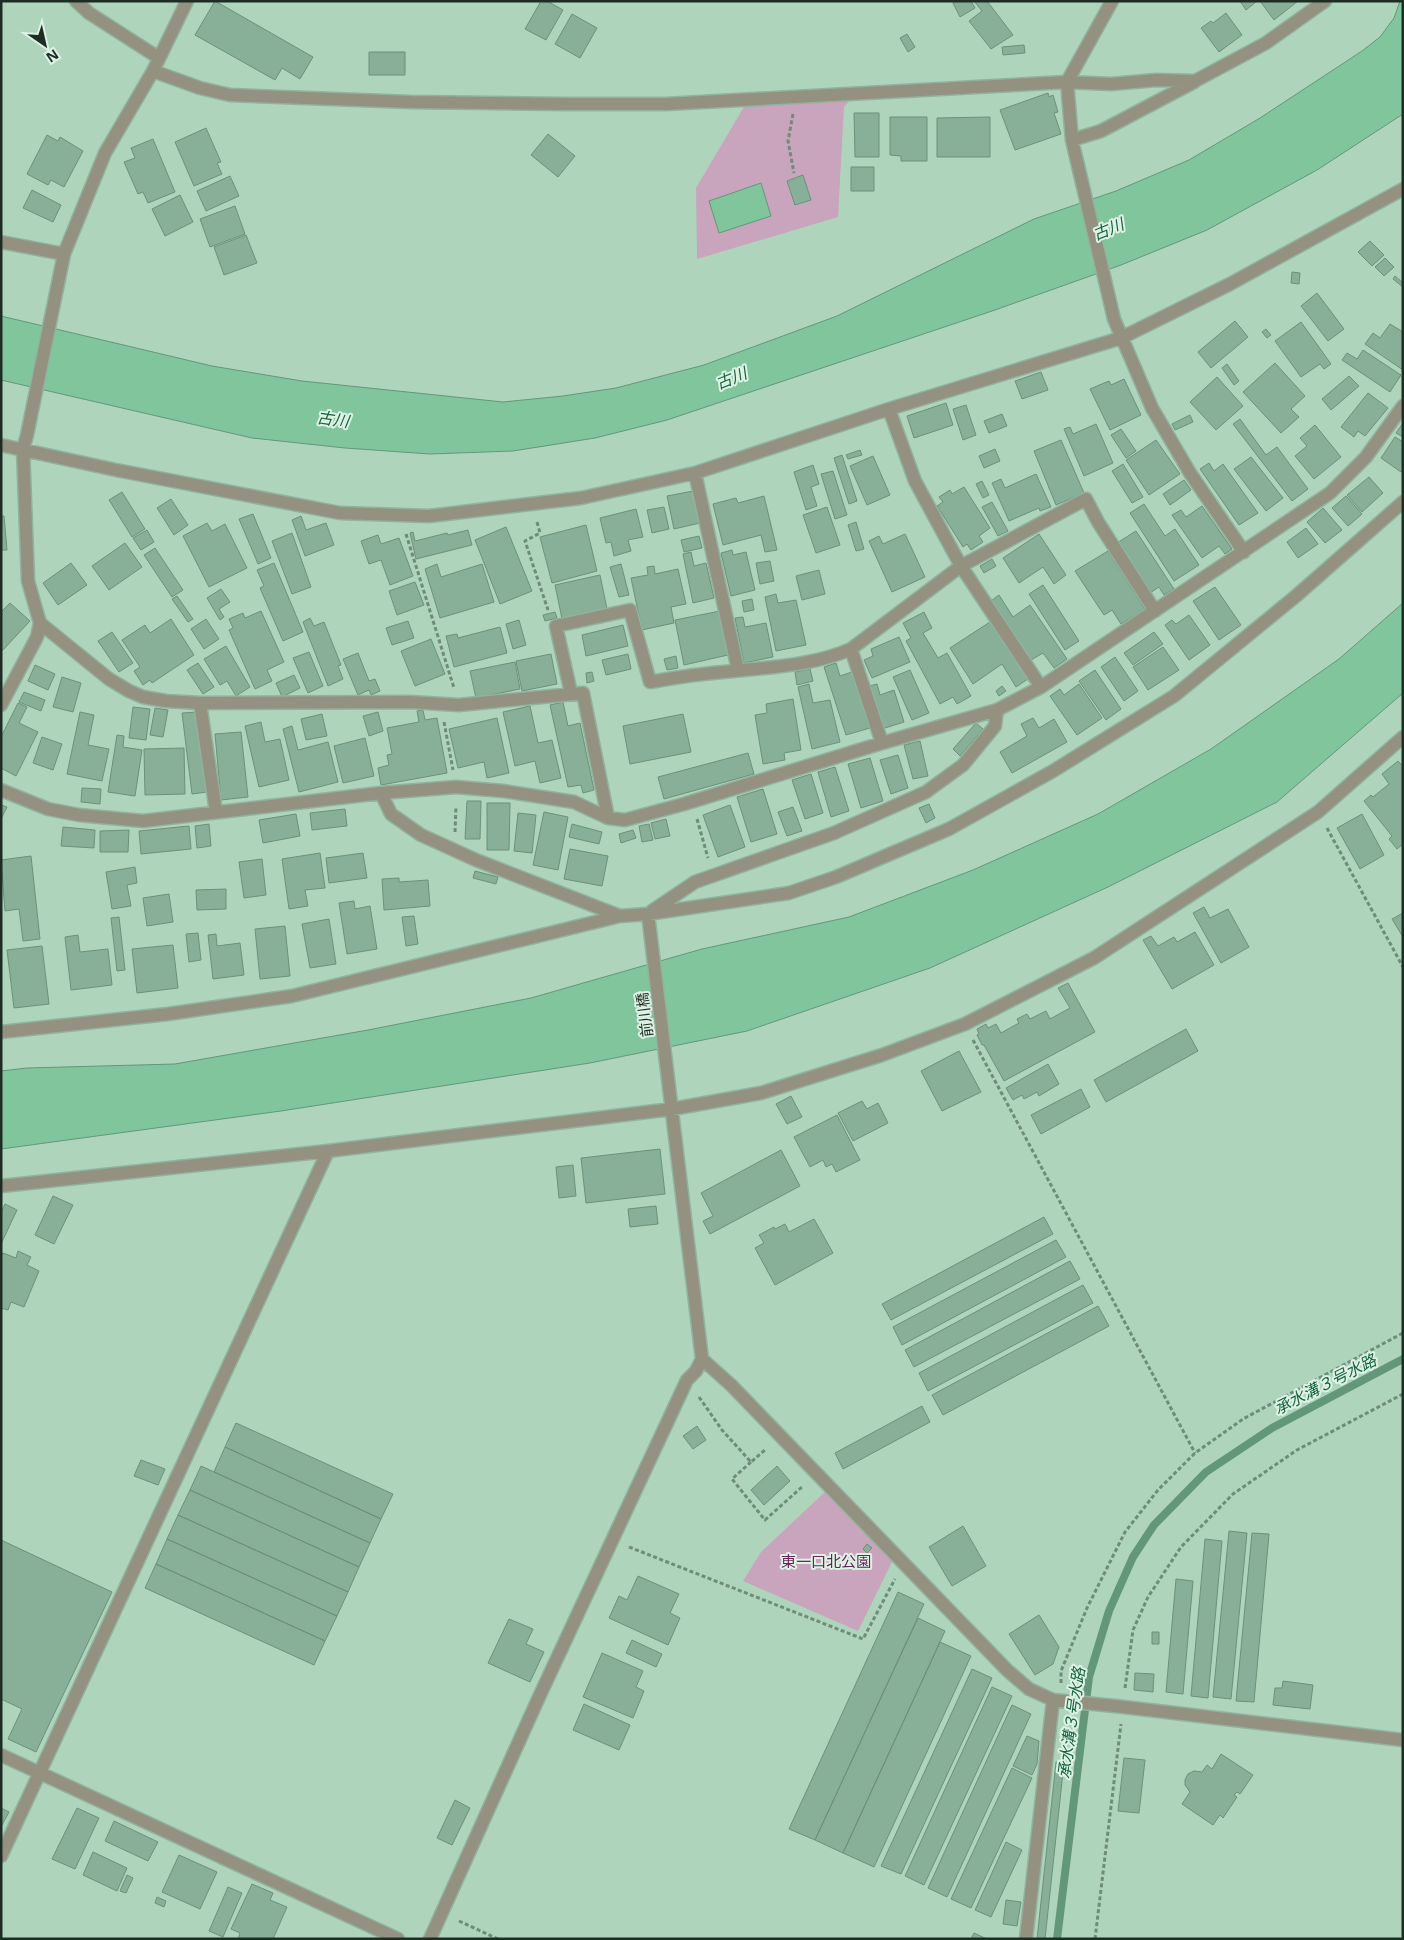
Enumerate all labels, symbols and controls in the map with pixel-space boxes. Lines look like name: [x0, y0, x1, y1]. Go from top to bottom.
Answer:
north arrow: [20, 20, 70, 70]
text: N: [43, 45, 63, 67]
water label: 古川: [1089, 212, 1129, 245]
water label: 古川: [712, 361, 752, 394]
water label: 古川: [316, 406, 352, 432]
street label: 前川橋: [631, 991, 657, 1039]
water label: 承水溝３号水路: [1270, 1348, 1382, 1419]
park label: 東一口北公園: [781, 1551, 871, 1571]
water label: 承水溝３号水路: [1052, 1664, 1090, 1780]

